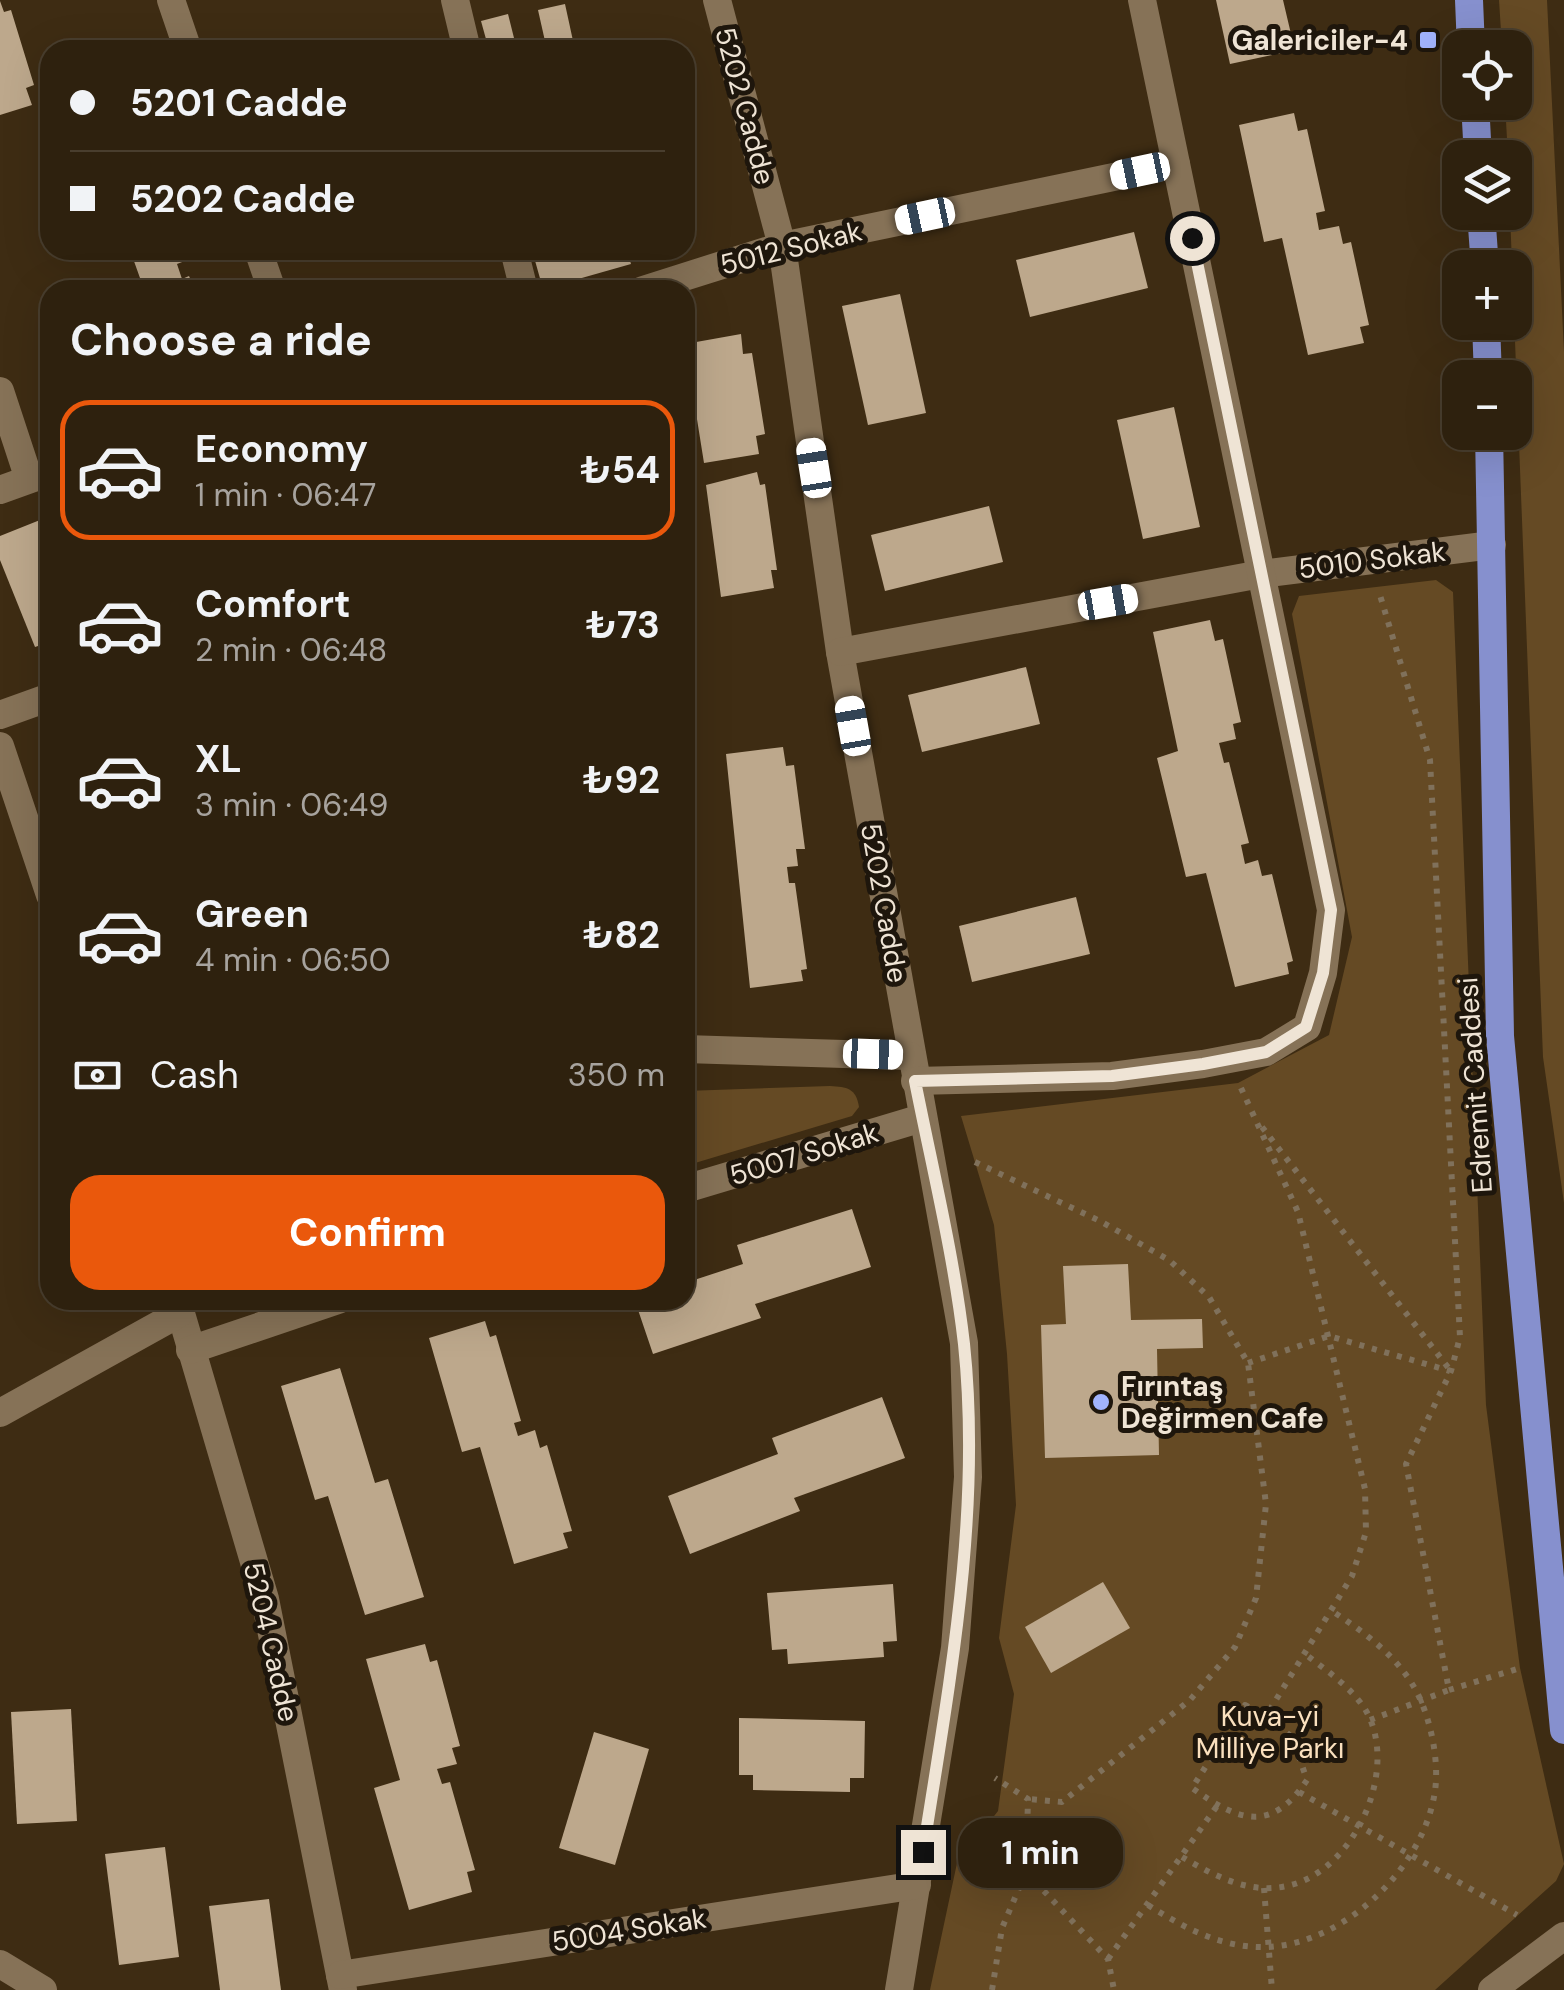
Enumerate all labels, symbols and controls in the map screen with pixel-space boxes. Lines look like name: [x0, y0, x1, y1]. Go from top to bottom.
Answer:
place label: Galericiler-4: [1232, 22, 1408, 59]
street label: 5202 Cadde: [706, 23, 784, 189]
marker: Galericiler-4: [1417, 29, 1439, 51]
map controls: [1442, 30, 1532, 450]
button: locate: [1442, 30, 1532, 120]
text: 5201 Cadde: [130, 78, 348, 128]
button: layers: [1442, 140, 1532, 230]
car: [1108, 150, 1172, 192]
text: 5202 Cadde: [130, 174, 356, 224]
car: [893, 195, 957, 237]
street label: 5012 Sokak: [716, 213, 866, 283]
route start: [1170, 216, 1215, 261]
button: +: [1442, 250, 1532, 340]
text: Choose a ride: [70, 310, 372, 369]
button: −: [1442, 360, 1532, 450]
text: Economy: [195, 424, 368, 474]
icon: car: [75, 425, 165, 515]
car: [794, 436, 834, 500]
text: ₺54: [580, 445, 660, 495]
text: 1 min · 06:47: [195, 474, 376, 516]
street label: 5010 Sokak: [1296, 533, 1448, 587]
text: Comfort: [195, 579, 351, 629]
icon: car: [75, 580, 165, 670]
car: [1076, 582, 1140, 622]
text: ₺73: [586, 600, 660, 650]
text: 2 min · 06:48: [195, 629, 387, 671]
car: [833, 694, 873, 758]
text: XL: [195, 734, 242, 784]
icon: car: [75, 735, 165, 825]
text: ₺92: [583, 755, 660, 805]
text: 3 min · 06:49: [195, 784, 388, 826]
street label: 5202 Cadde: [852, 820, 916, 986]
text: Green: [195, 889, 309, 939]
icon: car: [75, 890, 165, 980]
text: ₺82: [583, 910, 660, 960]
text: 4 min · 06:50: [195, 939, 391, 981]
street label: Edremit Caddesi: [1449, 976, 1501, 1194]
car: [842, 1038, 904, 1070]
icon: cash: [70, 1048, 125, 1103]
text: Cash: [150, 1050, 239, 1100]
text: 350 m: [568, 1054, 665, 1096]
street label: 5007 Sokak: [725, 1114, 883, 1194]
button: Confirm: [70, 1175, 665, 1290]
place label: Fırıntaş Değirmen Cafe: [1121, 1368, 1324, 1437]
marker: Fırıntaş Değirmen Cafe: [1090, 1391, 1112, 1413]
street label: 5204 Cadde: [235, 1559, 307, 1725]
park label: Kuva-yi Milliye Parkı: [1196, 1698, 1344, 1767]
callout: 1 min: [958, 1817, 1123, 1887]
route end: [901, 1830, 946, 1875]
text: 1 min: [1002, 1832, 1079, 1874]
street label: 5004 Sokak: [549, 1900, 709, 1960]

